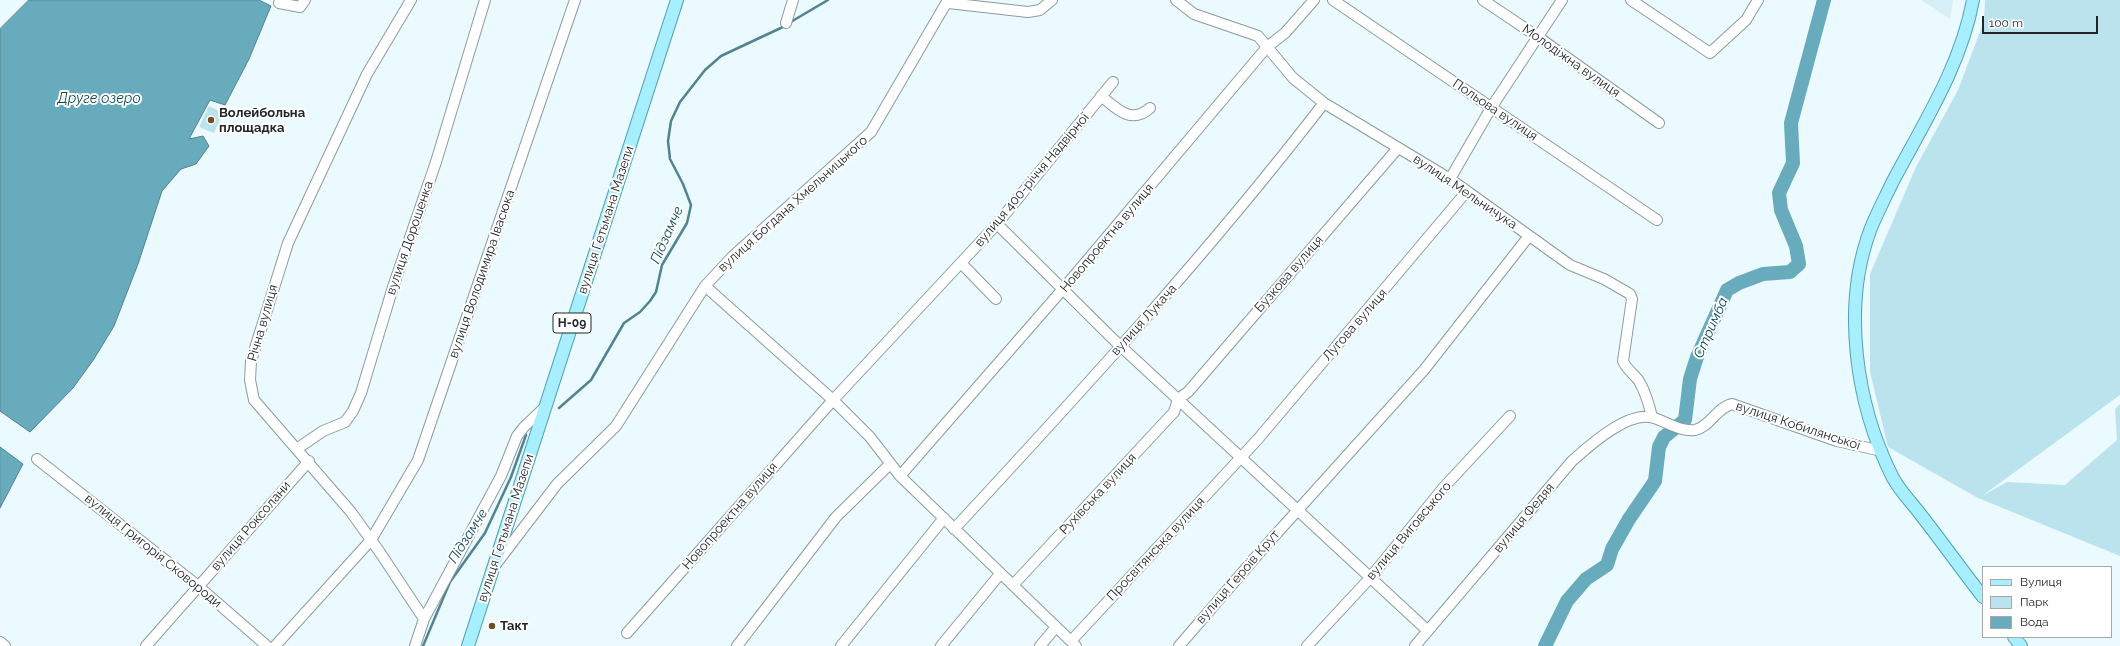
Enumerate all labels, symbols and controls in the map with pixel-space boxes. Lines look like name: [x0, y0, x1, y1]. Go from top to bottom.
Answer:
scale bar: [1984, 8, 2100, 34]
text: 100 m: [1989, 16, 2023, 30]
street label: Молодіжна вулиця: [1519, 21, 1623, 101]
street label: Польова вулиця: [1450, 76, 1540, 144]
water label: Друге озеро: [57, 91, 141, 107]
place label: Волейбольна площадка: [219, 105, 305, 136]
street label: вулиця 400-річчя Надвірної: [972, 110, 1092, 250]
marker: Волейбольна площадка: [206, 115, 216, 125]
street label: вулиця Богдана Хмельницького: [715, 133, 871, 275]
street label: вулиця Гетьмана Мазепи: [575, 144, 637, 296]
street label: вулиця Мельничука: [1410, 151, 1520, 233]
street label: вулиця Дорошенка: [383, 179, 437, 297]
street label: Новопроектна вулиця: [1057, 181, 1157, 295]
street label: вулиця Володимира Івасюка: [446, 188, 518, 360]
water label: Підзамче: [647, 204, 687, 266]
street label: Бузкова вулиця: [1251, 233, 1327, 315]
street label: вулиця Лукача: [1108, 281, 1180, 359]
street label: Річна вулиця: [245, 283, 281, 363]
street label: Лугова вулиця: [1320, 286, 1390, 364]
water label: Стримба: [1690, 295, 1732, 361]
road number: Н-09: [553, 313, 591, 333]
street label: вулиця Кобилянської: [1734, 398, 1862, 454]
street label: Рухівська вулиця: [1056, 450, 1140, 538]
street label: вулиця Гетьмана Мазепи: [475, 452, 537, 604]
street label: Новопроектна вулиця: [679, 459, 781, 573]
street label: вулиця Роксолани: [208, 478, 294, 574]
street label: вулиця Виговського: [1363, 479, 1455, 583]
street label: вулиця Федяя: [1490, 480, 1558, 556]
street label: вулиця Григорія Сковороди: [81, 491, 225, 611]
street label: Просвітянська вулиця: [1104, 494, 1208, 604]
water label: Підзамче: [445, 506, 491, 566]
street label: вулиця Героїв Крут: [1193, 527, 1283, 627]
legend: [1982, 566, 2112, 638]
text: Вулиця: [2020, 575, 2062, 589]
text: Парк: [2020, 595, 2049, 609]
text: Вода: [2020, 615, 2049, 629]
place label: Такт: [500, 618, 528, 634]
marker: Такт: [487, 621, 497, 631]

